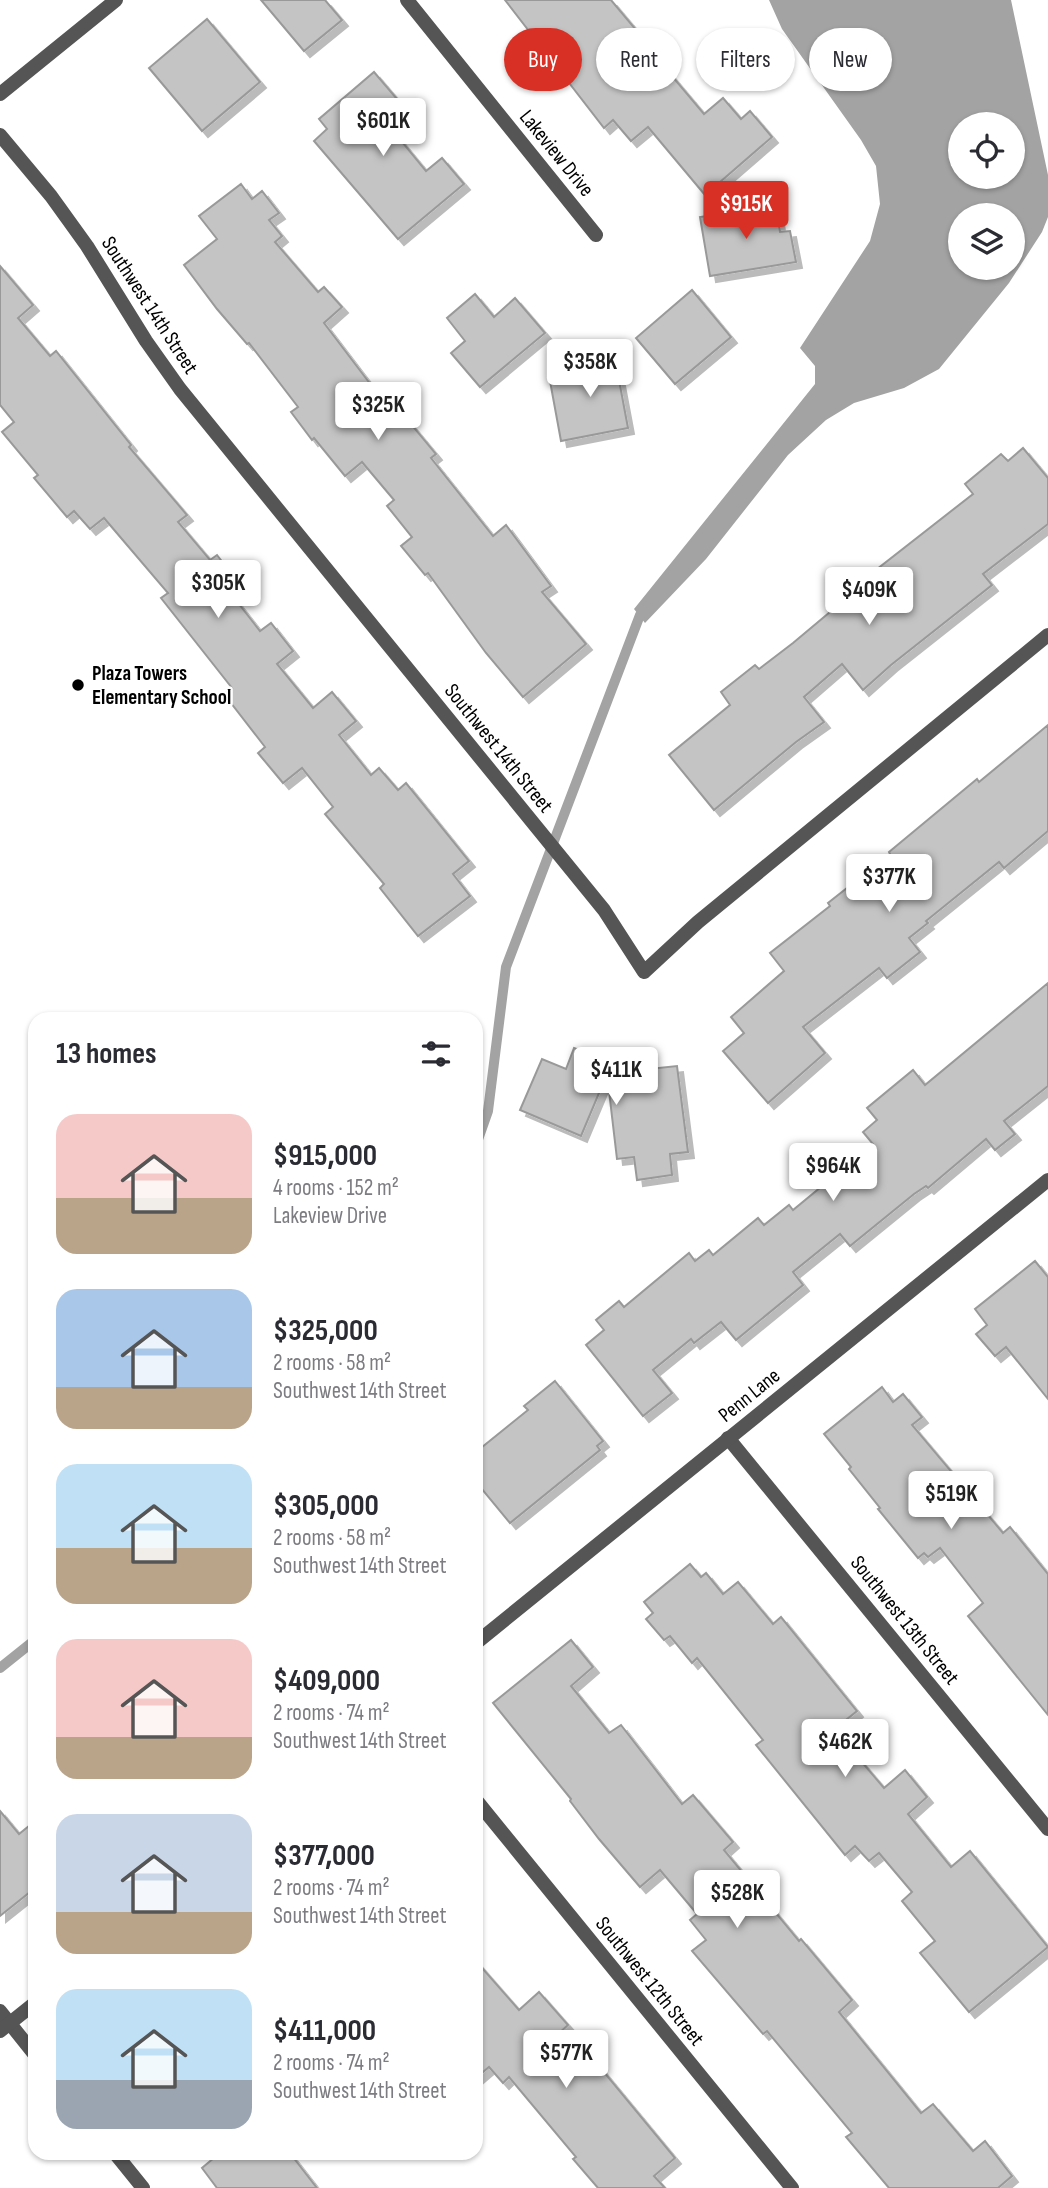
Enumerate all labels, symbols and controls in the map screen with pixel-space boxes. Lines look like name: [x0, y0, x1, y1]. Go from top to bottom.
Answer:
chip: Buy: [504, 28, 582, 91]
chip: Rent: [596, 28, 682, 91]
chip: Filters: [696, 28, 795, 91]
chip: New: [809, 28, 892, 91]
pin: $601K: [334, 99, 432, 158]
street label: Lakeview Drive: [514, 105, 599, 202]
text: $601K: [356, 107, 410, 135]
map controls: [948, 112, 1025, 280]
button: locate: [948, 112, 1025, 189]
pin: $915K: [697, 182, 795, 241]
text: $915K: [719, 190, 773, 218]
button: layers: [948, 203, 1025, 280]
street label: Southwest 14th Street: [96, 232, 203, 379]
pin: $358K: [541, 340, 639, 399]
text: $358K: [563, 348, 617, 376]
pin: $325K: [329, 382, 427, 442]
text: $325K: [351, 391, 405, 419]
pin: $305K: [169, 560, 267, 620]
pin: $409K: [820, 568, 918, 627]
text: $305K: [191, 569, 245, 597]
text: $409K: [841, 576, 897, 604]
place label: Plaza Towers Elementary School: [92, 661, 231, 710]
marker: Plaza Towers Elementary School: [70, 677, 86, 693]
street label: Southwest 14th Street: [439, 679, 558, 818]
pin: $377K: [840, 855, 938, 914]
text: $377K: [862, 863, 916, 891]
icon: filters: [417, 1035, 455, 1073]
text: 13 homes: [56, 1036, 157, 1072]
pin: $411K: [567, 1048, 665, 1107]
text: $411K: [590, 1056, 642, 1084]
text: $915,000: [273, 1138, 377, 1174]
icon: home: [112, 1142, 196, 1226]
pin: $964K: [784, 1144, 882, 1203]
text: $964K: [805, 1152, 861, 1180]
text: 4 rooms · 152 m²: [273, 1174, 399, 1202]
text: Lakeview Drive: [273, 1202, 387, 1230]
text: $325,000: [273, 1313, 378, 1349]
icon: home: [112, 1317, 196, 1401]
text: 2 rooms · 58 m²: [273, 1349, 391, 1377]
street label: Penn Lane: [714, 1363, 785, 1428]
text: Southwest 14th Street: [273, 1377, 447, 1405]
pin: $519K: [902, 1472, 1000, 1531]
text: $519K: [924, 1480, 978, 1508]
text: $305,000: [273, 1488, 379, 1524]
icon: home: [112, 1492, 196, 1576]
text: 2 rooms · 58 m²: [273, 1524, 391, 1552]
street label: Southwest 13th Street: [845, 1551, 964, 1690]
text: Southwest 14th Street: [273, 1552, 447, 1580]
text: $409,000: [273, 1663, 380, 1699]
icon: home: [112, 1667, 196, 1751]
text: 2 rooms · 74 m²: [273, 1699, 390, 1727]
pin: $462K: [796, 1720, 894, 1779]
text: Southwest 14th Street: [273, 1727, 447, 1755]
text: $462K: [818, 1728, 872, 1756]
text: $377,000: [273, 1838, 375, 1874]
icon: home: [112, 1842, 196, 1926]
pin: $528K: [688, 1870, 786, 1930]
text: 2 rooms · 74 m²: [273, 1874, 390, 1902]
text: $528K: [710, 1879, 764, 1907]
text: Southwest 14th Street: [273, 1902, 447, 1930]
street label: Southwest 12th Street: [590, 1912, 709, 2051]
text: $411,000: [273, 2013, 376, 2049]
icon: home: [112, 2017, 196, 2101]
pin: $577K: [517, 2030, 615, 2090]
text: $577K: [539, 2039, 593, 2067]
text: 2 rooms · 74 m²: [273, 2049, 390, 2077]
text: Southwest 14th Street: [273, 2077, 447, 2105]

